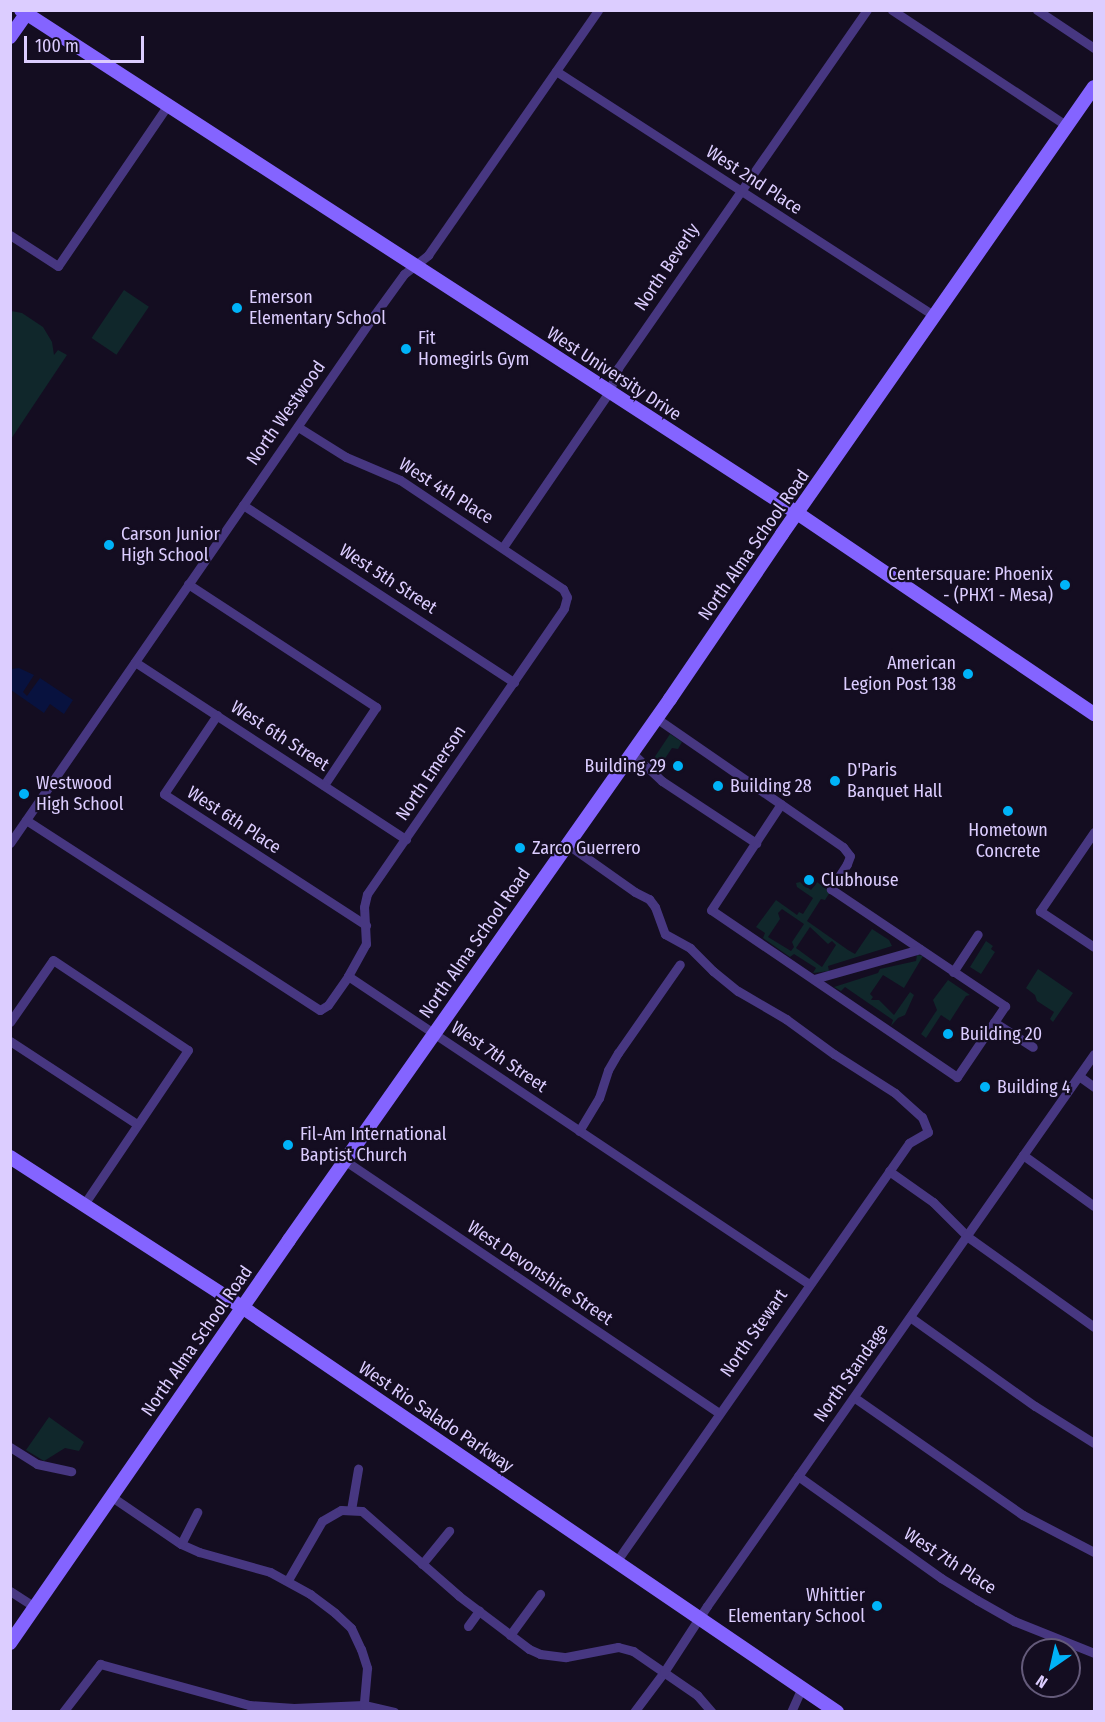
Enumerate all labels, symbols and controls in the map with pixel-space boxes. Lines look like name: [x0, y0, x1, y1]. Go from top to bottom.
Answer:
scale bar: [27, 24, 147, 62]
text: 100 m: [35, 35, 79, 57]
street label: West 2nd Place: [702, 141, 806, 219]
street label: North Beverly: [630, 219, 704, 315]
place label: Emerson Elementary School: [249, 287, 386, 330]
marker: Emerson Elementary School: [230, 301, 244, 315]
street label: West University Drive: [543, 322, 685, 426]
place label: Fit Homegirls Gym: [418, 328, 529, 370]
marker: Fit Homegirls Gym: [399, 342, 413, 356]
street label: North Westwood: [242, 357, 330, 469]
street label: West 4th Place: [395, 453, 497, 529]
street label: North Alma School Road: [694, 466, 814, 624]
place label: Carson Junior High School: [121, 524, 220, 566]
marker: Carson Junior High School: [102, 538, 116, 552]
street label: West 5th Street: [335, 539, 441, 619]
place label: Centersquare: Phoenix - (PHX1 - Mesa): [888, 564, 1053, 606]
marker: Centersquare: Phoenix - (PHX1 - Mesa): [1058, 578, 1072, 592]
place label: American Legion Post 138: [843, 653, 956, 696]
marker: American Legion Post 138: [961, 667, 975, 681]
street label: West 6th Street: [227, 696, 333, 776]
street label: North Emerson: [391, 721, 471, 825]
place label: Building 29: [585, 755, 666, 777]
marker: Building 29: [671, 759, 685, 773]
place label: D'Paris Banquet Hall: [847, 760, 942, 802]
place label: Westwood High School: [36, 773, 123, 816]
marker: D'Paris Banquet Hall: [828, 774, 842, 788]
place label: Building 28: [730, 775, 812, 797]
marker: Building 28: [711, 779, 725, 793]
street label: West 6th Place: [183, 782, 285, 858]
marker: Westwood High School: [17, 787, 31, 801]
marker: Hometown Concrete: [1001, 804, 1015, 818]
place label: Hometown Concrete: [968, 820, 1048, 862]
place label: Zarco Guerrero: [532, 837, 641, 859]
marker: Zarco Guerrero: [513, 841, 527, 855]
street label: North Alma School Road: [415, 864, 535, 1022]
place label: Clubhouse: [821, 869, 899, 891]
marker: Clubhouse: [802, 873, 816, 887]
street label: West 7th Street: [447, 1017, 551, 1097]
place label: Building 20: [960, 1023, 1042, 1045]
marker: Building 20: [941, 1027, 955, 1041]
place label: Building 4: [997, 1076, 1071, 1098]
marker: Building 4: [978, 1080, 992, 1094]
place label: Fil-Am International Baptist Church: [300, 1124, 446, 1166]
marker: Fil-Am International Baptist Church: [281, 1138, 295, 1152]
street label: West Devonshire Street: [463, 1216, 617, 1330]
street label: North Alma School Road: [137, 1262, 257, 1420]
street label: North Stewart: [716, 1285, 792, 1381]
street label: North Standage: [809, 1320, 893, 1426]
street label: West Rio Salado Parkway: [354, 1357, 518, 1477]
street label: West 7th Place: [900, 1523, 1000, 1599]
place label: Whittier Elementary School: [728, 1585, 865, 1628]
marker: Whittier Elementary School: [870, 1599, 884, 1613]
north arrow: [1021, 1638, 1081, 1698]
text: N: [1032, 1671, 1051, 1692]

